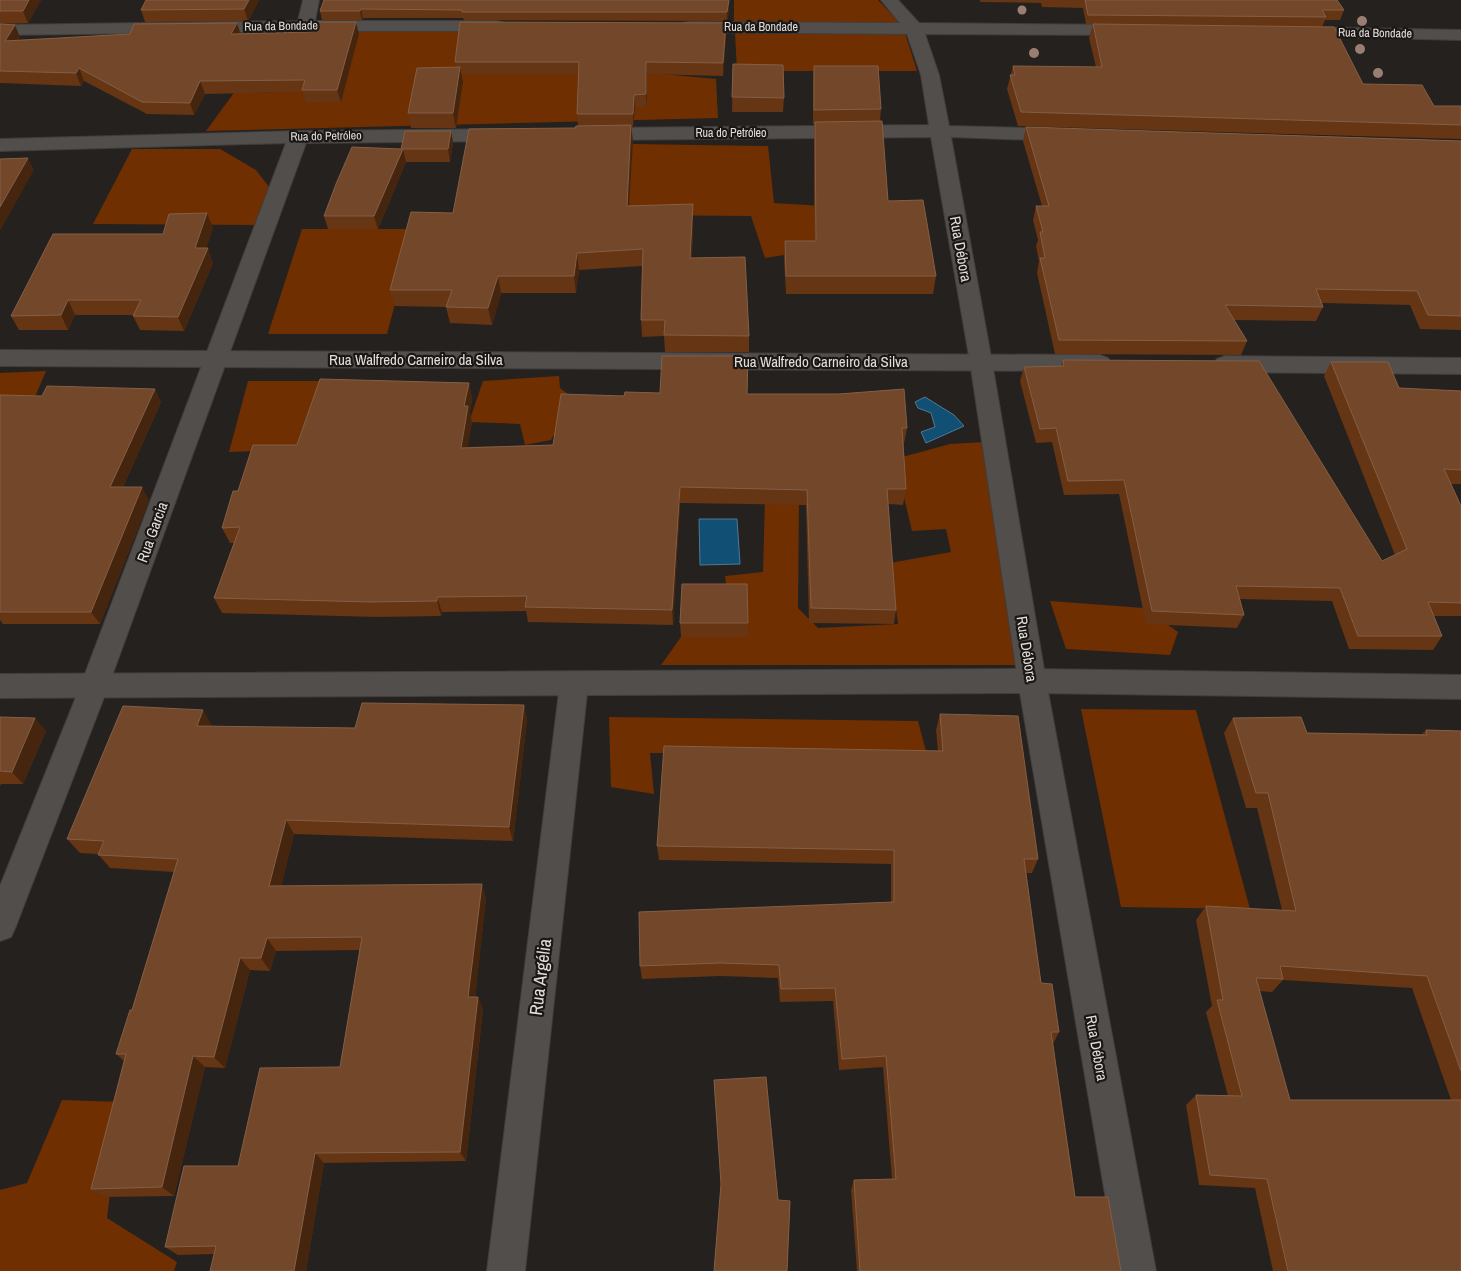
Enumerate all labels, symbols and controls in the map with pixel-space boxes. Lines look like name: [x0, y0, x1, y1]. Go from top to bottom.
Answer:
street label: Rua da Bondade: [244, 17, 318, 35]
street label: Rua da Bondade: [724, 19, 798, 35]
street label: Rua da Bondade: [1338, 24, 1412, 42]
street label: Rua do Petróleo: [695, 125, 767, 141]
street label: Rua do Petróleo: [290, 127, 362, 145]
street label: Rua Débora: [945, 215, 977, 284]
street label: Rua Walfredo Carneiro da Silva: [329, 349, 503, 370]
street label: Rua Walfredo Carneiro da Silva: [734, 351, 908, 372]
street label: Rua Garcia: [131, 499, 173, 565]
street label: Rua Débora: [1011, 615, 1043, 684]
street label: Rua Argélia: [523, 937, 557, 1017]
street label: Rua Débora: [1081, 1014, 1113, 1083]

